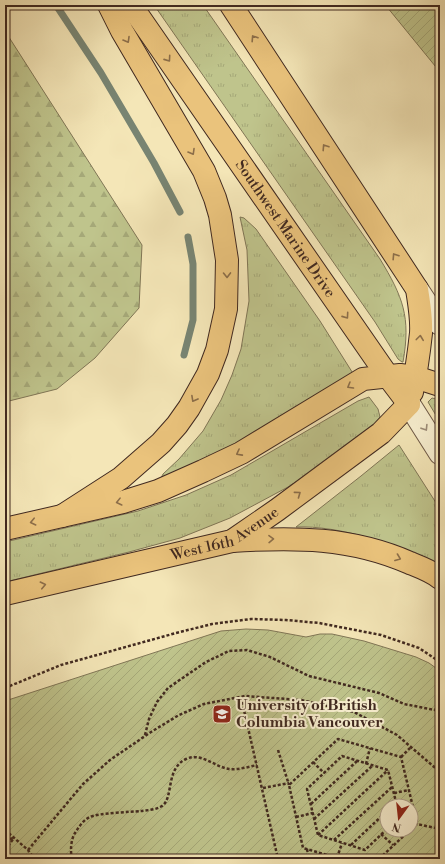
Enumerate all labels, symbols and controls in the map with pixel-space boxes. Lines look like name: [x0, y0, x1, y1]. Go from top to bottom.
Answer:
one-way arrow: [251, 35, 259, 42]
one-way arrow: [122, 36, 129, 43]
one-way arrow: [163, 55, 171, 62]
one-way arrow: [322, 144, 330, 151]
one-way arrow: [188, 148, 195, 155]
street label: Southwest Marine Drive: [231, 156, 340, 301]
one-way arrow: [393, 253, 400, 260]
one-way arrow: [223, 272, 231, 278]
one-way arrow: [341, 311, 348, 318]
one-way arrow: [415, 335, 424, 341]
one-way arrow: [347, 381, 354, 388]
one-way arrow: [191, 395, 199, 402]
one-way arrow: [420, 424, 427, 431]
one-way arrow: [236, 449, 244, 456]
one-way arrow: [294, 491, 301, 499]
one-way arrow: [116, 498, 123, 506]
street label: West 16th Avenue: [168, 502, 282, 565]
one-way arrow: [30, 518, 36, 526]
one-way arrow: [268, 535, 274, 543]
one-way arrow: [395, 554, 402, 562]
one-way arrow: [40, 581, 46, 589]
place label: University of British Columbia Vancouver: [236, 696, 383, 732]
school or university icon: University of British Columbia Vancouver: [211, 703, 233, 725]
north arrow: [379, 798, 419, 838]
text: N: [390, 819, 403, 835]

